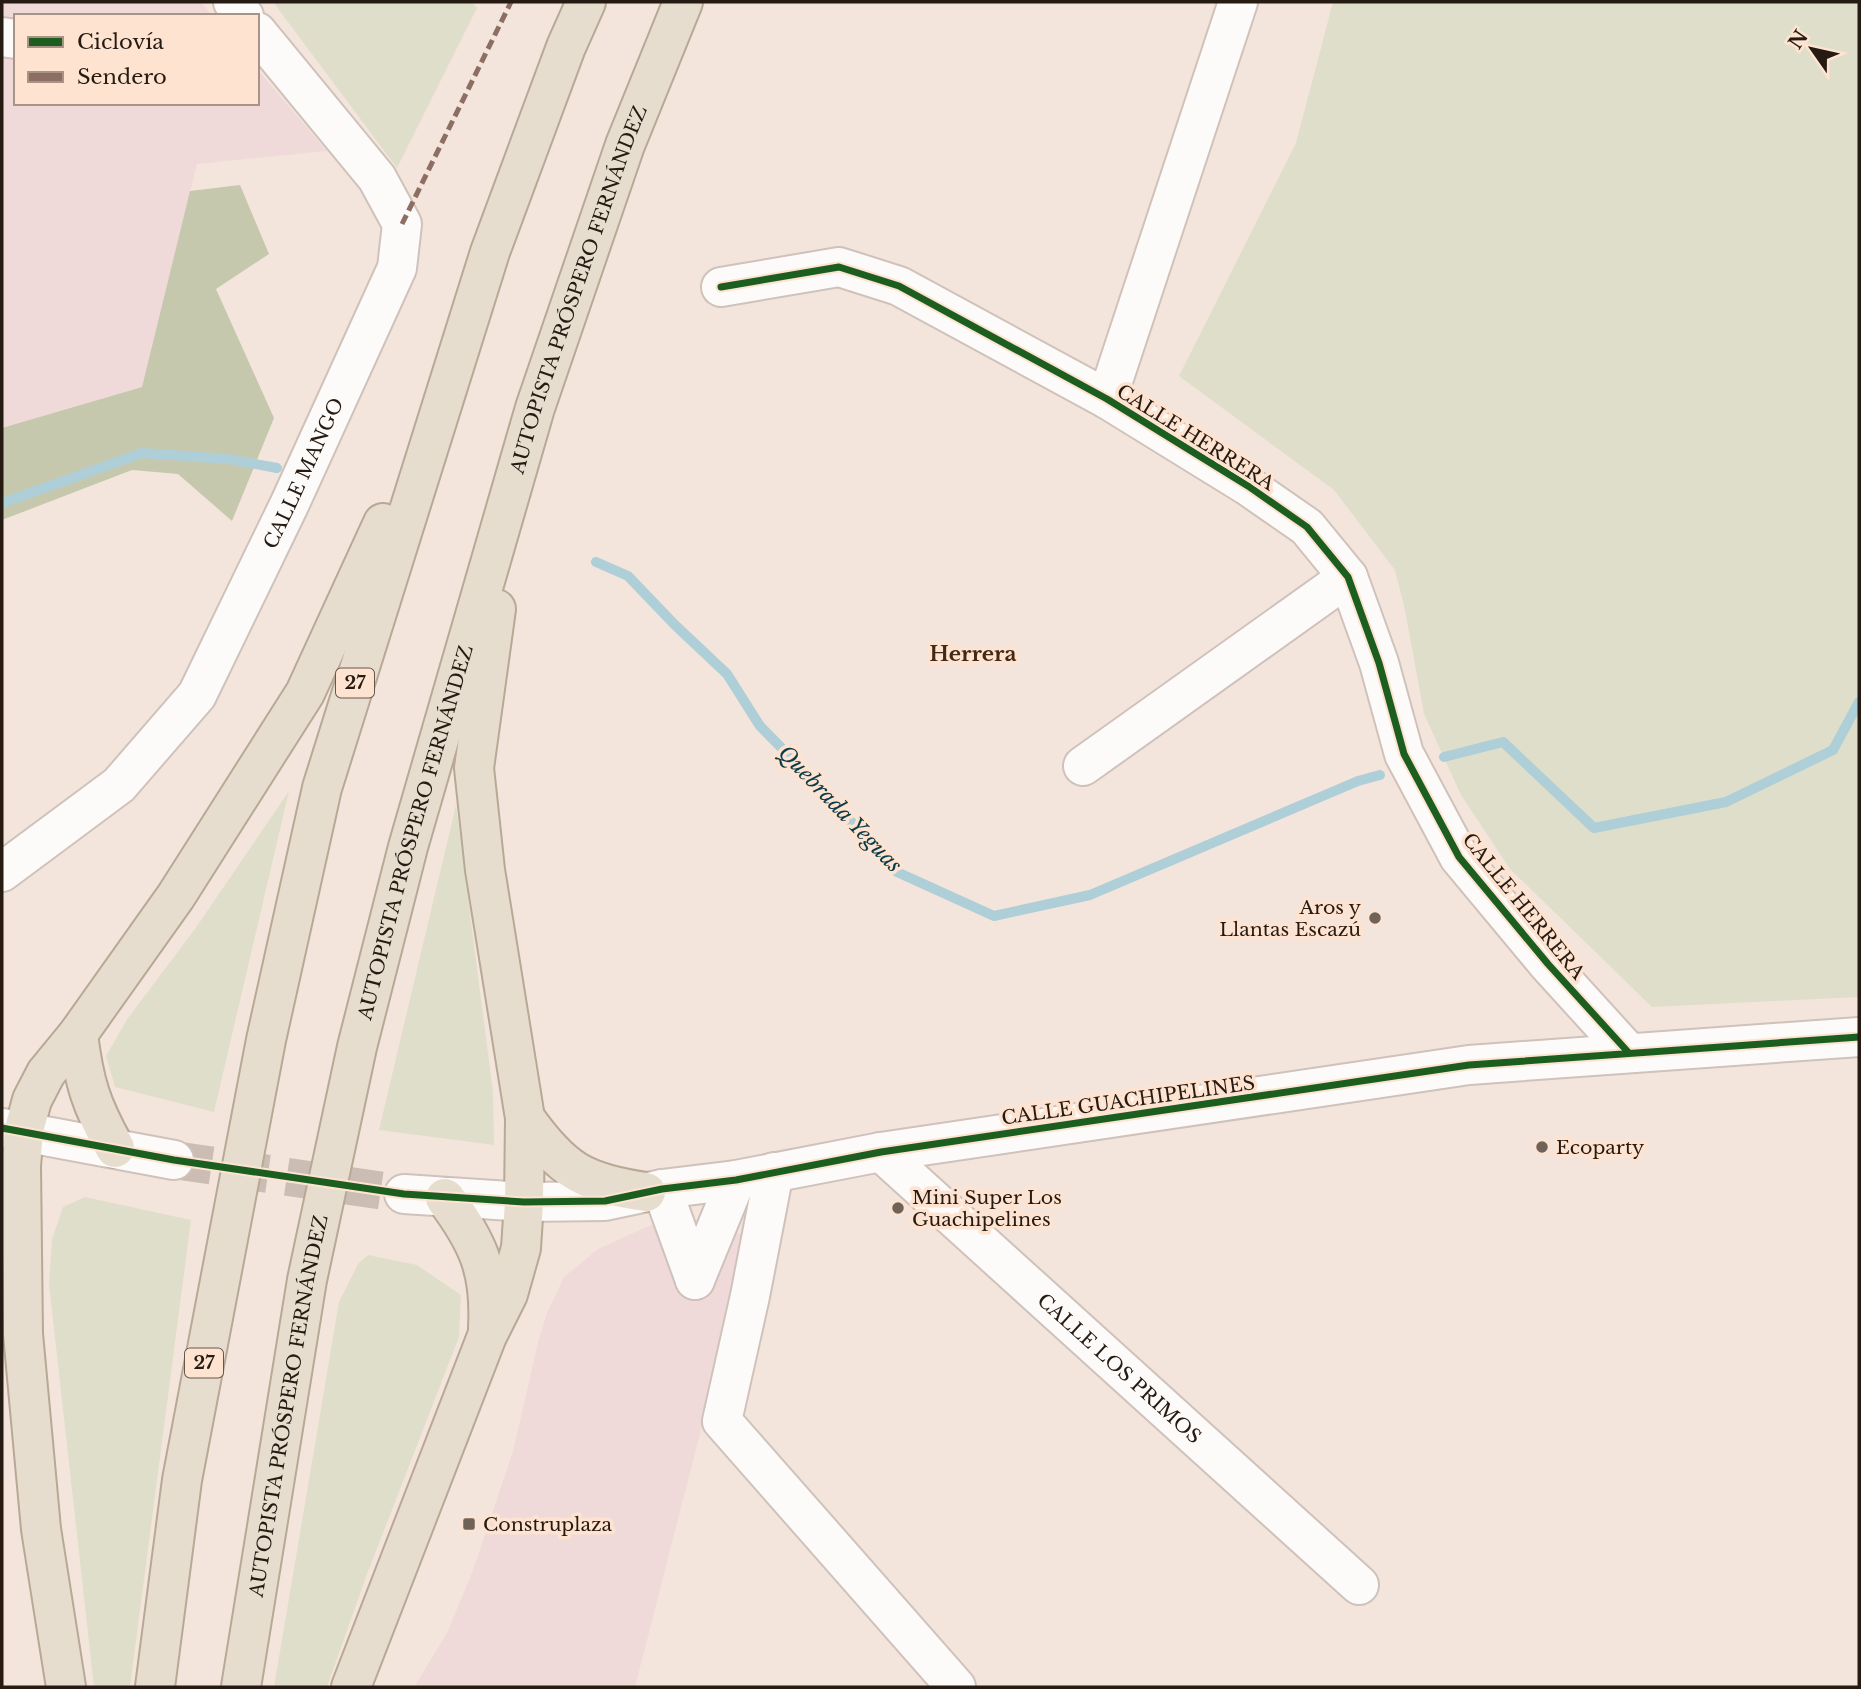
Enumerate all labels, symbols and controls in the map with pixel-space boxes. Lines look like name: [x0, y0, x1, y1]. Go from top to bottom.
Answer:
legend: [14, 14, 259, 105]
north arrow: [1777, 14, 1847, 84]
text: N: [1784, 26, 1813, 54]
text: Ciclovía: [77, 29, 164, 55]
text: Sendero: [77, 64, 167, 90]
street label: AUTOPISTA PRÓSPERO FERNÁNDEZ: [505, 102, 652, 477]
street label: CALLE HERRERA: [1113, 380, 1279, 495]
street label: CALLE MANGO: [259, 394, 348, 552]
district label: Herrera: [929, 641, 1017, 667]
street label: AUTOPISTA PRÓSPERO FERNÁNDEZ: [353, 642, 478, 1023]
road number: 27: [336, 668, 374, 698]
water label: Quebrada Yeguas: [773, 740, 907, 878]
street label: CALLE HERRERA: [1458, 829, 1590, 984]
place label: Aros y Llantas Escazú: [1219, 896, 1361, 941]
marker: Aros y Llantas Escazú: [1367, 910, 1383, 926]
street label: CALLE GUACHIPELINES: [1000, 1071, 1256, 1130]
place label: Ecoparty: [1556, 1136, 1644, 1159]
marker: Ecoparty: [1534, 1139, 1550, 1155]
place label: Mini Super Los Guachipelines: [912, 1186, 1062, 1231]
marker: Mini Super Los Guachipelines: [890, 1200, 906, 1216]
street label: AUTOPISTA PRÓSPERO FERNÁNDEZ: [245, 1213, 333, 1600]
street label: CALLE LOS PRIMOS: [1033, 1289, 1206, 1449]
road number: 27: [185, 1348, 223, 1378]
place label: Construplaza: [483, 1513, 613, 1536]
marker: Construplaza: [461, 1516, 477, 1532]

